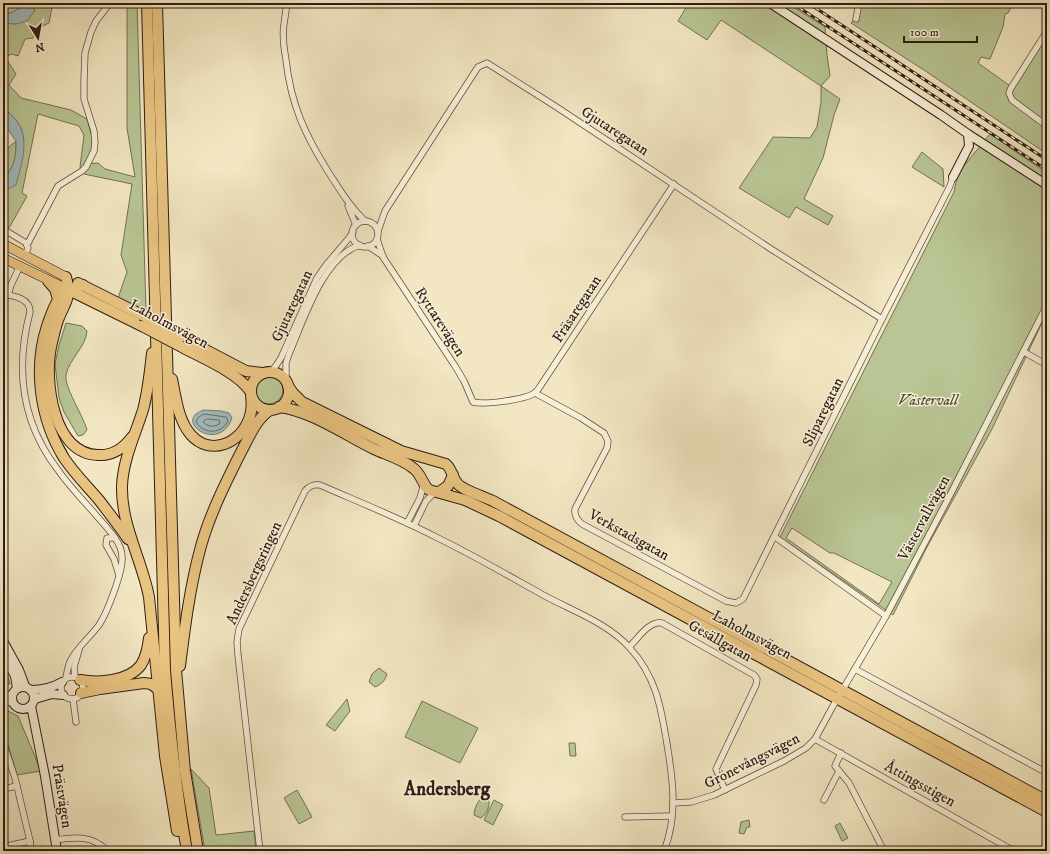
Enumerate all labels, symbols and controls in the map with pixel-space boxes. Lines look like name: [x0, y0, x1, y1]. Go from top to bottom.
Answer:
north arrow: [18, 18, 58, 58]
scale bar: [904, 18, 977, 44]
text: 100 m: [910, 25, 939, 40]
text: N: [34, 39, 45, 55]
street label: Gjutaregatan: [578, 102, 653, 160]
street label: Gjutaregatan: [267, 267, 317, 345]
street label: Fräsaregatan: [548, 272, 606, 346]
street label: Ryttarevägen: [411, 284, 470, 360]
street label: Laholmsvägen: [126, 295, 212, 353]
street label: Sliparegatan: [798, 374, 848, 450]
park label: Västervall: [898, 391, 960, 410]
street label: Västervallvägen: [893, 472, 954, 565]
street label: Verkstadsgatan: [584, 505, 673, 565]
street label: Andersbergsringen: [222, 518, 286, 627]
street label: Laholmsvägen: [709, 606, 795, 664]
street label: Gesällgatan: [685, 616, 755, 666]
street label: Grönevångsvägen: [701, 729, 803, 793]
street label: Åttingsstigen: [881, 756, 959, 811]
street label: Prästvägen: [48, 763, 76, 830]
district label: Andersberg: [403, 778, 491, 801]

